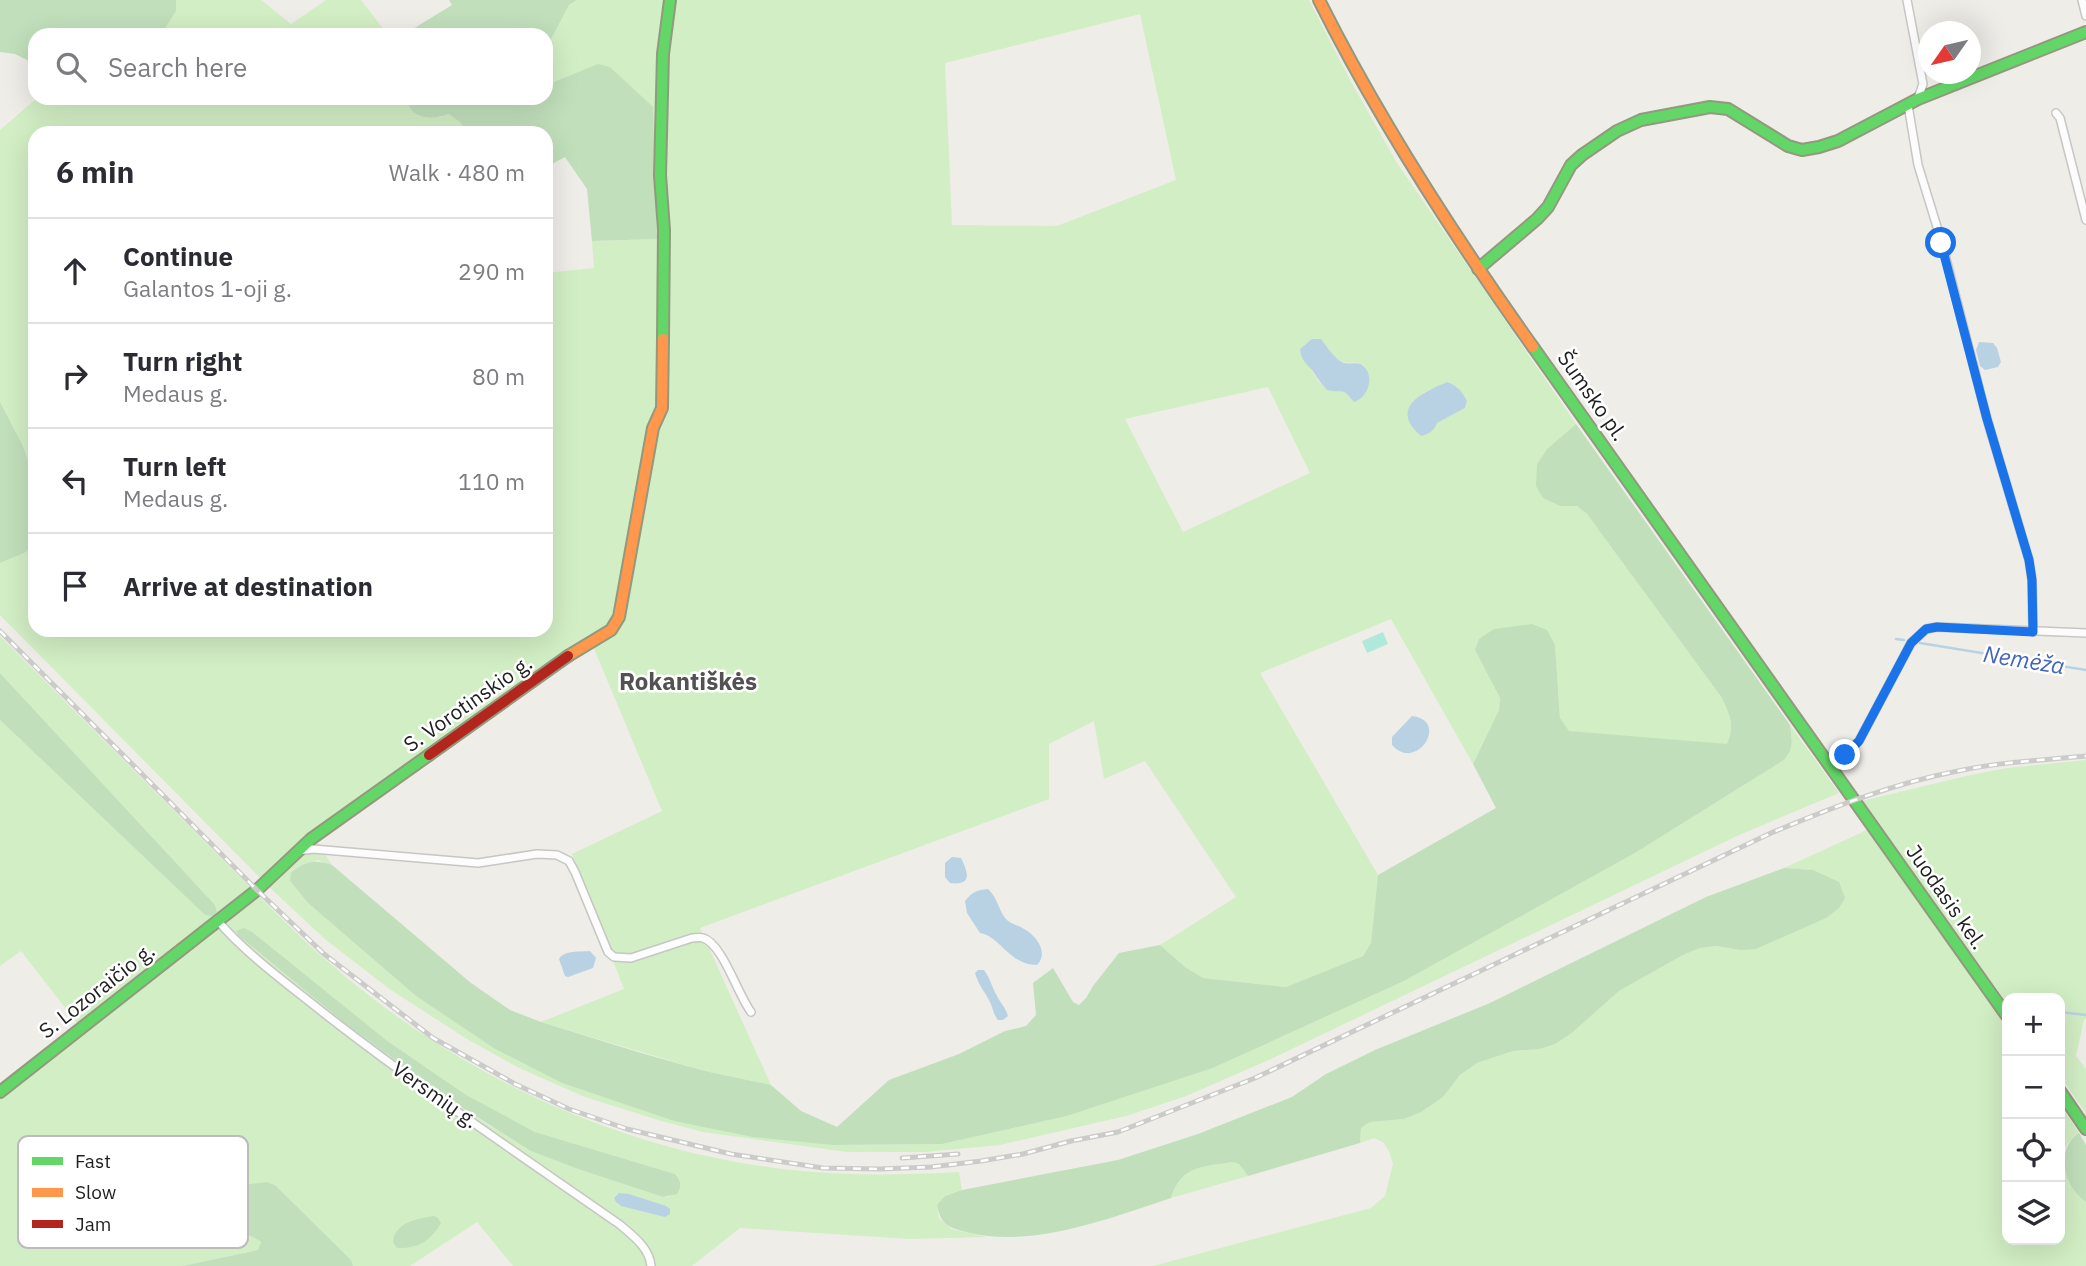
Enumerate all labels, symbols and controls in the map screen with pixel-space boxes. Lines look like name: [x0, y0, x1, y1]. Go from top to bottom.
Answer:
north arrow: [1918, 21, 1981, 84]
search box: [28, 28, 553, 105]
icon: search: [52, 48, 90, 86]
text: Search here: [108, 50, 247, 84]
text: 6 min: [56, 152, 134, 191]
text: Walk · 480 m: [389, 157, 525, 187]
route start: [1925, 227, 1956, 258]
text: Continue: [123, 239, 233, 273]
icon: ahead: [56, 252, 94, 290]
text: 290 m: [458, 256, 525, 286]
text: Galantos 1-oji g.: [123, 273, 292, 303]
text: Turn right: [123, 344, 242, 378]
street label: Šumsko pl.: [1552, 345, 1634, 446]
icon: right: [56, 357, 94, 395]
text: 80 m: [472, 361, 525, 391]
text: Medaus g.: [123, 378, 228, 408]
text: Turn left: [123, 449, 226, 483]
icon: left: [56, 462, 94, 500]
text: 110 m: [458, 466, 525, 496]
text: Medaus g.: [123, 483, 228, 513]
icon: arrive: [56, 567, 94, 605]
text: Arrive at destination: [123, 569, 373, 603]
water label: Nemėža: [1981, 638, 2067, 680]
street label: S. Vorotinskio g.: [398, 648, 537, 758]
district label: Rokantiškės: [619, 665, 757, 697]
route end: [1829, 739, 1860, 770]
street label: Juodasis kel.: [1900, 838, 1993, 955]
street label: S. Lozoraičio g.: [33, 936, 160, 1044]
map controls: [2002, 993, 2065, 1245]
button: +: [2002, 993, 2065, 1056]
street label: Versmių g.: [387, 1054, 484, 1134]
button: −: [2002, 1056, 2065, 1119]
button: locate: [2002, 1119, 2065, 1182]
legend: [18, 1136, 248, 1248]
text: Fast: [75, 1149, 111, 1173]
text: Slow: [75, 1180, 116, 1204]
button: layers: [2002, 1182, 2065, 1245]
text: Jam: [75, 1212, 111, 1236]

